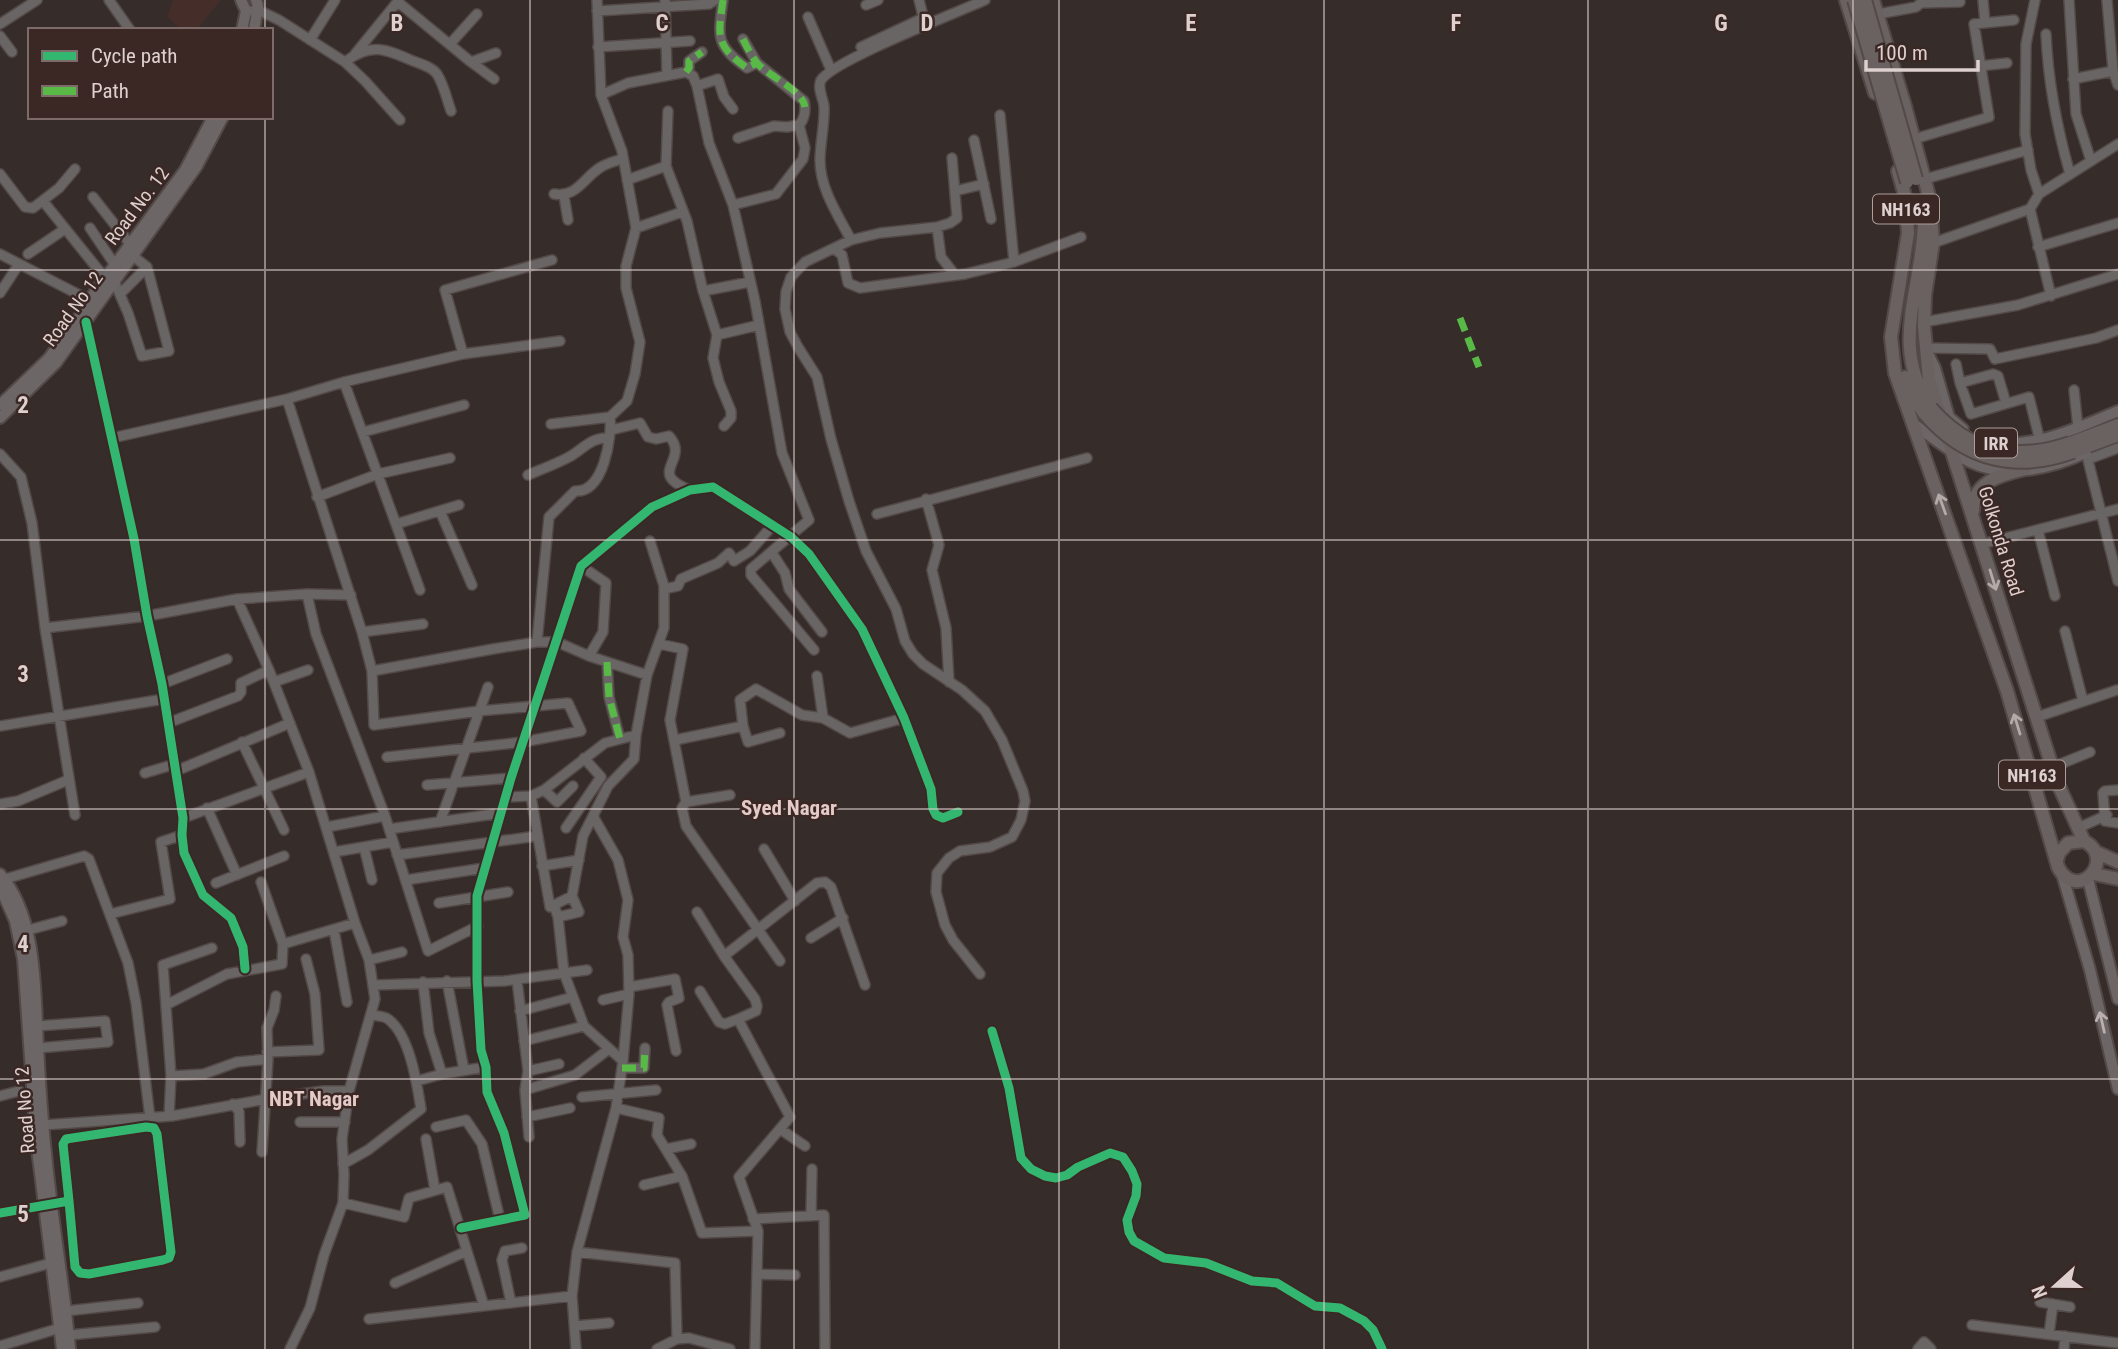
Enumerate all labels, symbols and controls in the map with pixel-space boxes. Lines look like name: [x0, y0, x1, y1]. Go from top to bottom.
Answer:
text: B: [391, 10, 403, 37]
text: C: [655, 10, 669, 37]
text: D: [921, 10, 934, 37]
text: E: [1185, 10, 1197, 37]
text: F: [1451, 10, 1462, 37]
text: G: [1714, 10, 1728, 37]
legend: [28, 28, 273, 119]
scale bar: [1866, 28, 1978, 72]
text: 100 m: [1876, 41, 1928, 65]
text: Cycle path: [91, 44, 177, 68]
text: Path: [91, 79, 129, 103]
street label: Road No. 12: [100, 162, 174, 250]
road number: NH163: [1873, 194, 1939, 224]
street label: Road No 12: [38, 267, 108, 351]
text: 2: [17, 392, 29, 419]
road number: IRR: [1975, 428, 2017, 458]
street label: Golkonda Road: [1973, 483, 2029, 599]
one-way arrow: [1935, 494, 1947, 516]
one-way arrow: [1988, 569, 2001, 591]
text: 3: [17, 661, 29, 688]
one-way arrow: [2009, 713, 2022, 735]
road number: NH163: [1999, 760, 2065, 790]
district label: Syed Nagar: [741, 796, 837, 820]
text: 4: [17, 931, 29, 958]
one-way arrow: [2095, 1012, 2108, 1034]
street label: Road No 12: [10, 1066, 40, 1154]
district label: NBT Nagar: [269, 1087, 359, 1111]
text: 5: [17, 1201, 29, 1228]
north arrow: [2020, 1251, 2090, 1321]
text: N: [2027, 1282, 2052, 1301]

